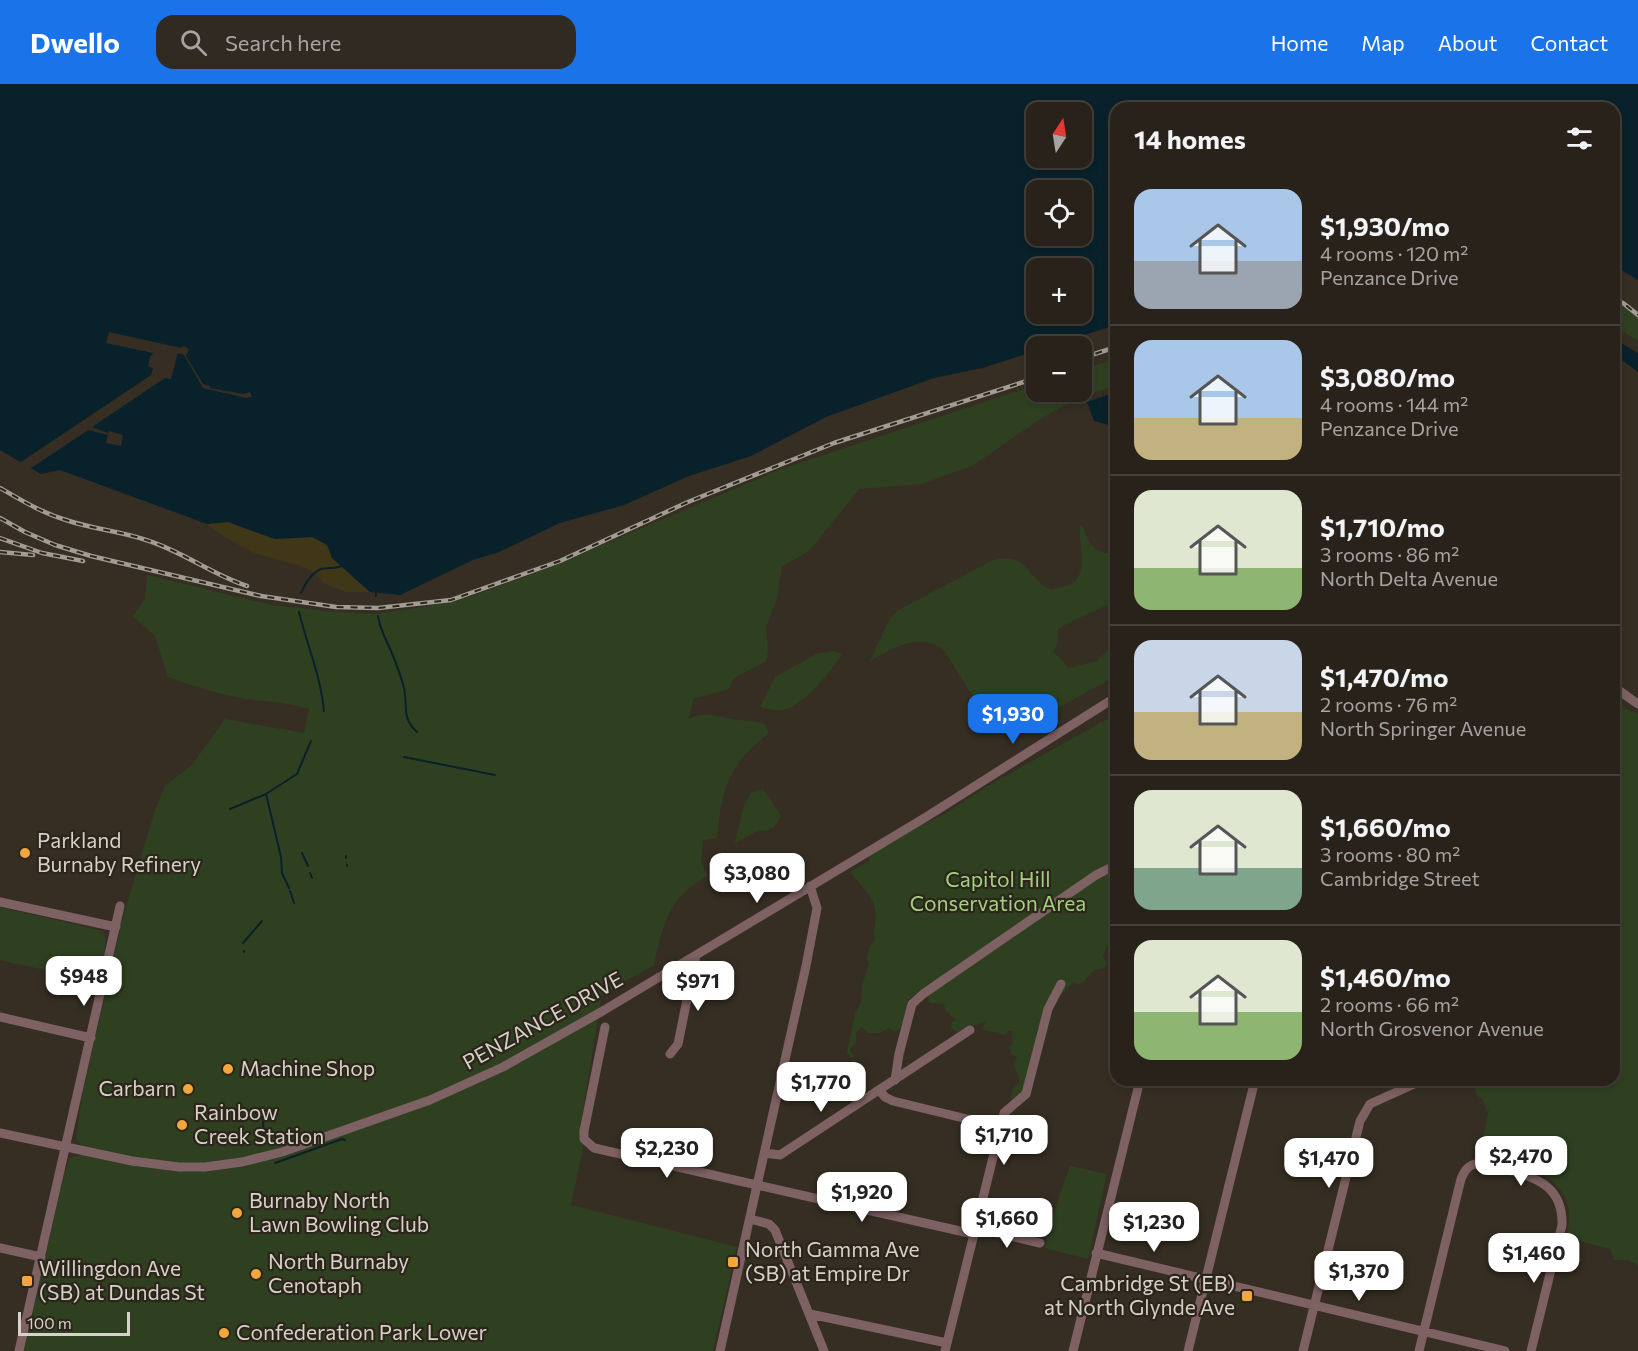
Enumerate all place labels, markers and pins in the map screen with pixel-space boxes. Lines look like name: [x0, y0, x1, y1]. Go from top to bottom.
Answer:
pin: $1,930: [964, 694, 1062, 745]
place label: Parkland Burnaby Refinery: [37, 827, 201, 876]
marker: Parkland Burnaby Refinery: [18, 846, 32, 860]
pin: $3,080: [708, 853, 806, 904]
pin: $948: [48, 956, 120, 1007]
pin: $971: [662, 961, 734, 1012]
place label: Machine Shop: [240, 1055, 375, 1080]
marker: Machine Shop: [221, 1062, 235, 1076]
pin: $1,770: [772, 1062, 870, 1113]
place label: Carbarn: [98, 1075, 176, 1100]
marker: Carbarn: [181, 1082, 195, 1096]
place label: Rainbow Creek Station: [194, 1099, 324, 1148]
pin: $1,710: [955, 1115, 1053, 1166]
marker: Rainbow Creek Station: [175, 1118, 189, 1132]
pin: $2,230: [618, 1128, 716, 1179]
pin: $2,470: [1472, 1136, 1570, 1187]
pin: $1,470: [1280, 1138, 1378, 1189]
pin: $1,920: [813, 1172, 911, 1223]
place label: Burnaby North Lawn Bowling Club: [249, 1187, 429, 1236]
pin: $1,660: [958, 1198, 1056, 1249]
pin: $1,230: [1105, 1202, 1203, 1253]
marker: Burnaby North Lawn Bowling Club: [230, 1206, 244, 1220]
pin: $1,460: [1485, 1233, 1583, 1284]
place label: North Gamma Ave (SB) at Empire Dr: [745, 1236, 920, 1285]
place label: North Burnaby Cenotaph: [268, 1248, 409, 1297]
pin: $1,370: [1310, 1251, 1408, 1302]
place label: Willingdon Ave (SB) at Dundas St: [39, 1255, 205, 1304]
marker: North Gamma Ave (SB) at Empire Dr: [726, 1255, 740, 1269]
marker: North Burnaby Cenotaph: [249, 1267, 263, 1281]
place label: Cambridge St (EB) at North Glynde Ave: [1044, 1270, 1235, 1319]
marker: Willingdon Ave (SB) at Dundas St: [20, 1274, 34, 1288]
marker: Cambridge St (EB) at North Glynde Ave: [1240, 1289, 1254, 1303]
place label: Confederation Park Lower: [236, 1319, 487, 1344]
marker: Confederation Park Lower: [217, 1326, 231, 1340]

